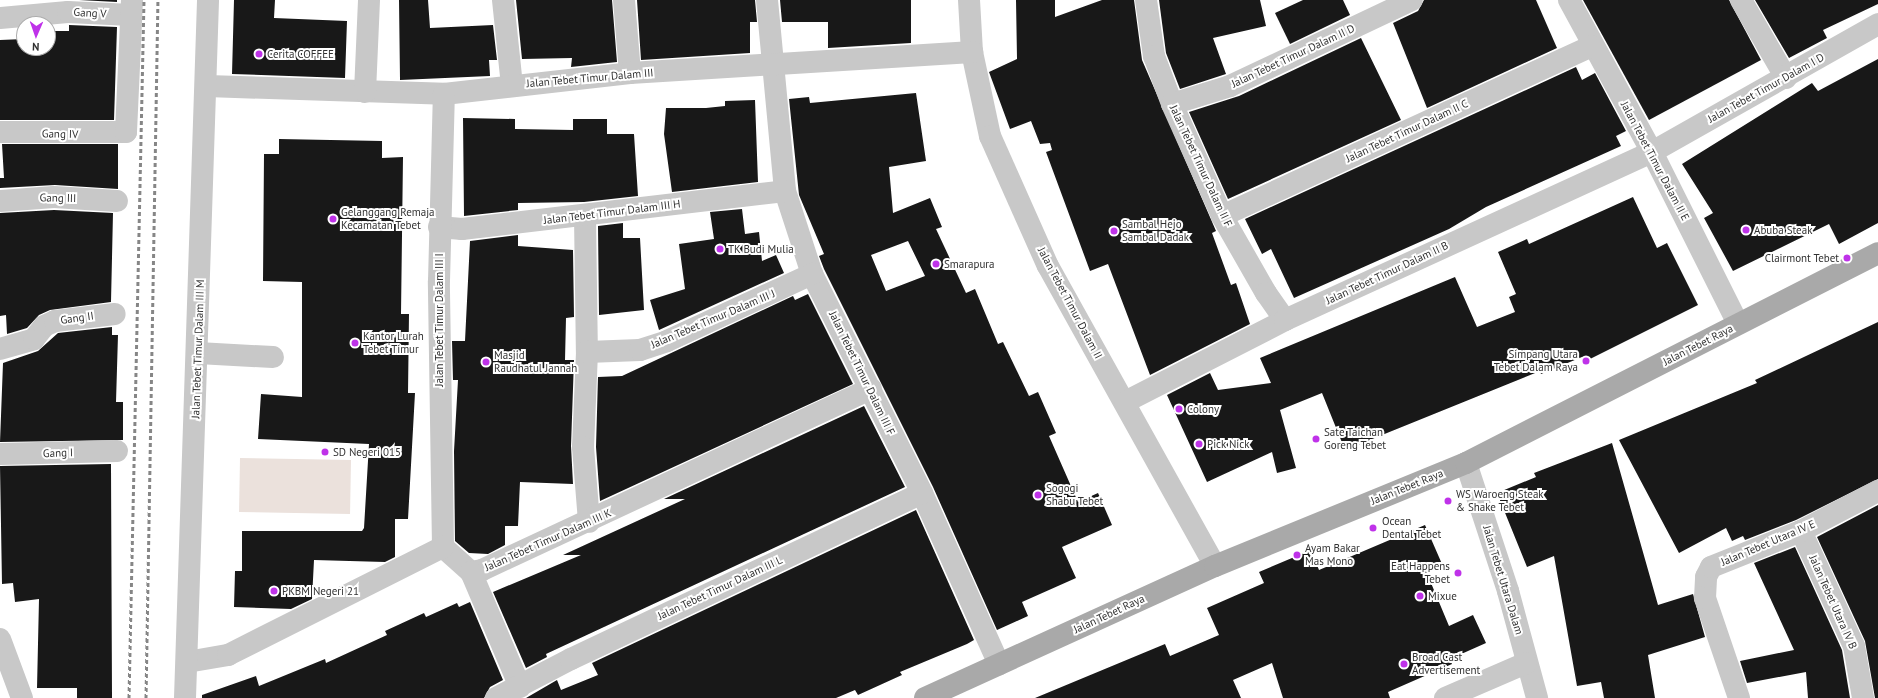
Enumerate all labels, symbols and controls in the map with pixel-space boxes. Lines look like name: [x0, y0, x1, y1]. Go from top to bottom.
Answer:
street label: Gang V: [73, 6, 107, 20]
north arrow: [16, 16, 56, 56]
street label: Jalan Tebet Timur Dalam II D: [1229, 21, 1357, 91]
text: N: [32, 40, 39, 54]
place label: Cerita COFFEE: [267, 47, 334, 61]
marker: Cerita COFFEE: [254, 49, 264, 59]
street label: Jalan Tebet Timur Dalam I D: [1705, 50, 1827, 126]
street label: Jalan Tebet Timur Dalam III: [526, 66, 654, 90]
street label: Jalan Tebet Timur Dalam II C: [1343, 97, 1471, 165]
street label: Jalan Tebet Timur Dalam II E: [1618, 99, 1692, 223]
street label: Jalan Tebet Timur Dalam II F: [1167, 103, 1235, 229]
street label: Gang IV: [42, 127, 78, 141]
street label: Gang III: [40, 191, 76, 205]
street label: Jalan Tebet Timur Dalam III H: [542, 197, 682, 227]
place label: Gelanggang Remaja Kecamatan Tebet: [341, 206, 435, 232]
marker: Gelanggang Remaja Kecamatan Tebet: [328, 214, 338, 224]
place label: Sambal Hejo Sambal Dadak: [1122, 218, 1189, 244]
place label: Abuba Steak: [1754, 223, 1812, 237]
marker: Abuba Steak: [1741, 225, 1751, 235]
marker: Sambal Hejo Sambal Dadak: [1109, 226, 1119, 236]
street label: Jalan Tebet Timur Dalam II B: [1323, 239, 1451, 307]
place label: TK Budi Mulia: [728, 242, 794, 256]
marker: TK Budi Mulia: [715, 244, 725, 254]
street label: Jalan Tebet Timur Dalam II: [1035, 245, 1105, 361]
place label: Clairmont Tebet: [1764, 251, 1839, 265]
street label: Jalan Tebet Timur Dalam III I: [432, 253, 446, 387]
marker: Clairmont Tebet: [1842, 253, 1852, 263]
place label: Smarapura: [944, 257, 995, 271]
marker: Smarapura: [931, 259, 941, 269]
street label: Jalan Tebet Timur Dalam III M: [189, 279, 207, 419]
street label: Jalan Tebet Timur Dalam III J: [649, 287, 777, 351]
street label: Gang II: [60, 309, 94, 327]
street label: Jalan Tebet Timur Dalam III F: [826, 309, 898, 437]
street label: Jalan Tebet Raya: [1661, 322, 1735, 368]
place label: Kantor Lurah Tebet Timur: [363, 330, 424, 356]
marker: Kantor Lurah Tebet Timur: [350, 338, 360, 348]
place label: Simpang Utara Tebet Dalam Raya: [1494, 348, 1578, 374]
place label: Masjid Raudhatul Jannah: [494, 349, 577, 375]
marker: Simpang Utara Tebet Dalam Raya: [1581, 356, 1591, 366]
marker: Masjid Raudhatul Jannah: [481, 357, 491, 367]
place label: Colony: [1187, 402, 1219, 416]
marker: Colony: [1174, 404, 1184, 414]
place label: Sate Taichan Goreng Tebet: [1324, 426, 1386, 452]
marker: Sate Taichan Goreng Tebet: [1311, 434, 1321, 444]
place label: Pick Nick: [1207, 437, 1250, 451]
marker: Pick Nick: [1194, 439, 1204, 449]
place label: SD Negeri 015: [333, 445, 401, 459]
street label: Gang I: [43, 446, 73, 460]
marker: SD Negeri 015: [320, 447, 330, 457]
street label: Jalan Tebet Raya: [1369, 466, 1445, 508]
place label: Sogogi Shabu Tebet: [1046, 482, 1104, 508]
place label: WS Waroeng Steak & Shake Tebet: [1456, 488, 1544, 514]
marker: Sogogi Shabu Tebet: [1033, 490, 1043, 500]
marker: WS Waroeng Steak & Shake Tebet: [1443, 496, 1453, 506]
street label: Jalan Tebet Timur Dalam III K: [482, 506, 614, 574]
place label: Ocean Dental Tebet: [1382, 515, 1442, 541]
street label: Jalan Tebet Utara IV E: [1719, 517, 1817, 569]
marker: Ocean Dental Tebet: [1367, 522, 1379, 534]
street label: Jalan Tebet Utara Dalam: [1480, 524, 1526, 636]
place label: Ayam Bakar Mas Mono: [1305, 542, 1360, 568]
marker: Ayam Bakar Mas Mono: [1292, 550, 1302, 560]
street label: Jalan Tebet Timur Dalam III L: [655, 553, 785, 623]
street label: Jalan Tebet Utara IV B: [1806, 553, 1860, 651]
place label: Eat Happens Tebet: [1391, 560, 1450, 586]
marker: Eat Happens Tebet: [1453, 568, 1463, 578]
place label: PKBM Negeri 21: [282, 584, 359, 598]
marker: PKBM Negeri 21: [269, 586, 279, 596]
place label: Mixue: [1428, 589, 1457, 603]
marker: Mixue: [1415, 591, 1425, 601]
street label: Jalan Tebet Raya: [1071, 592, 1147, 636]
place label: Broad Cast Advertisement: [1412, 651, 1480, 677]
marker: Broad Cast Advertisement: [1399, 659, 1409, 669]

